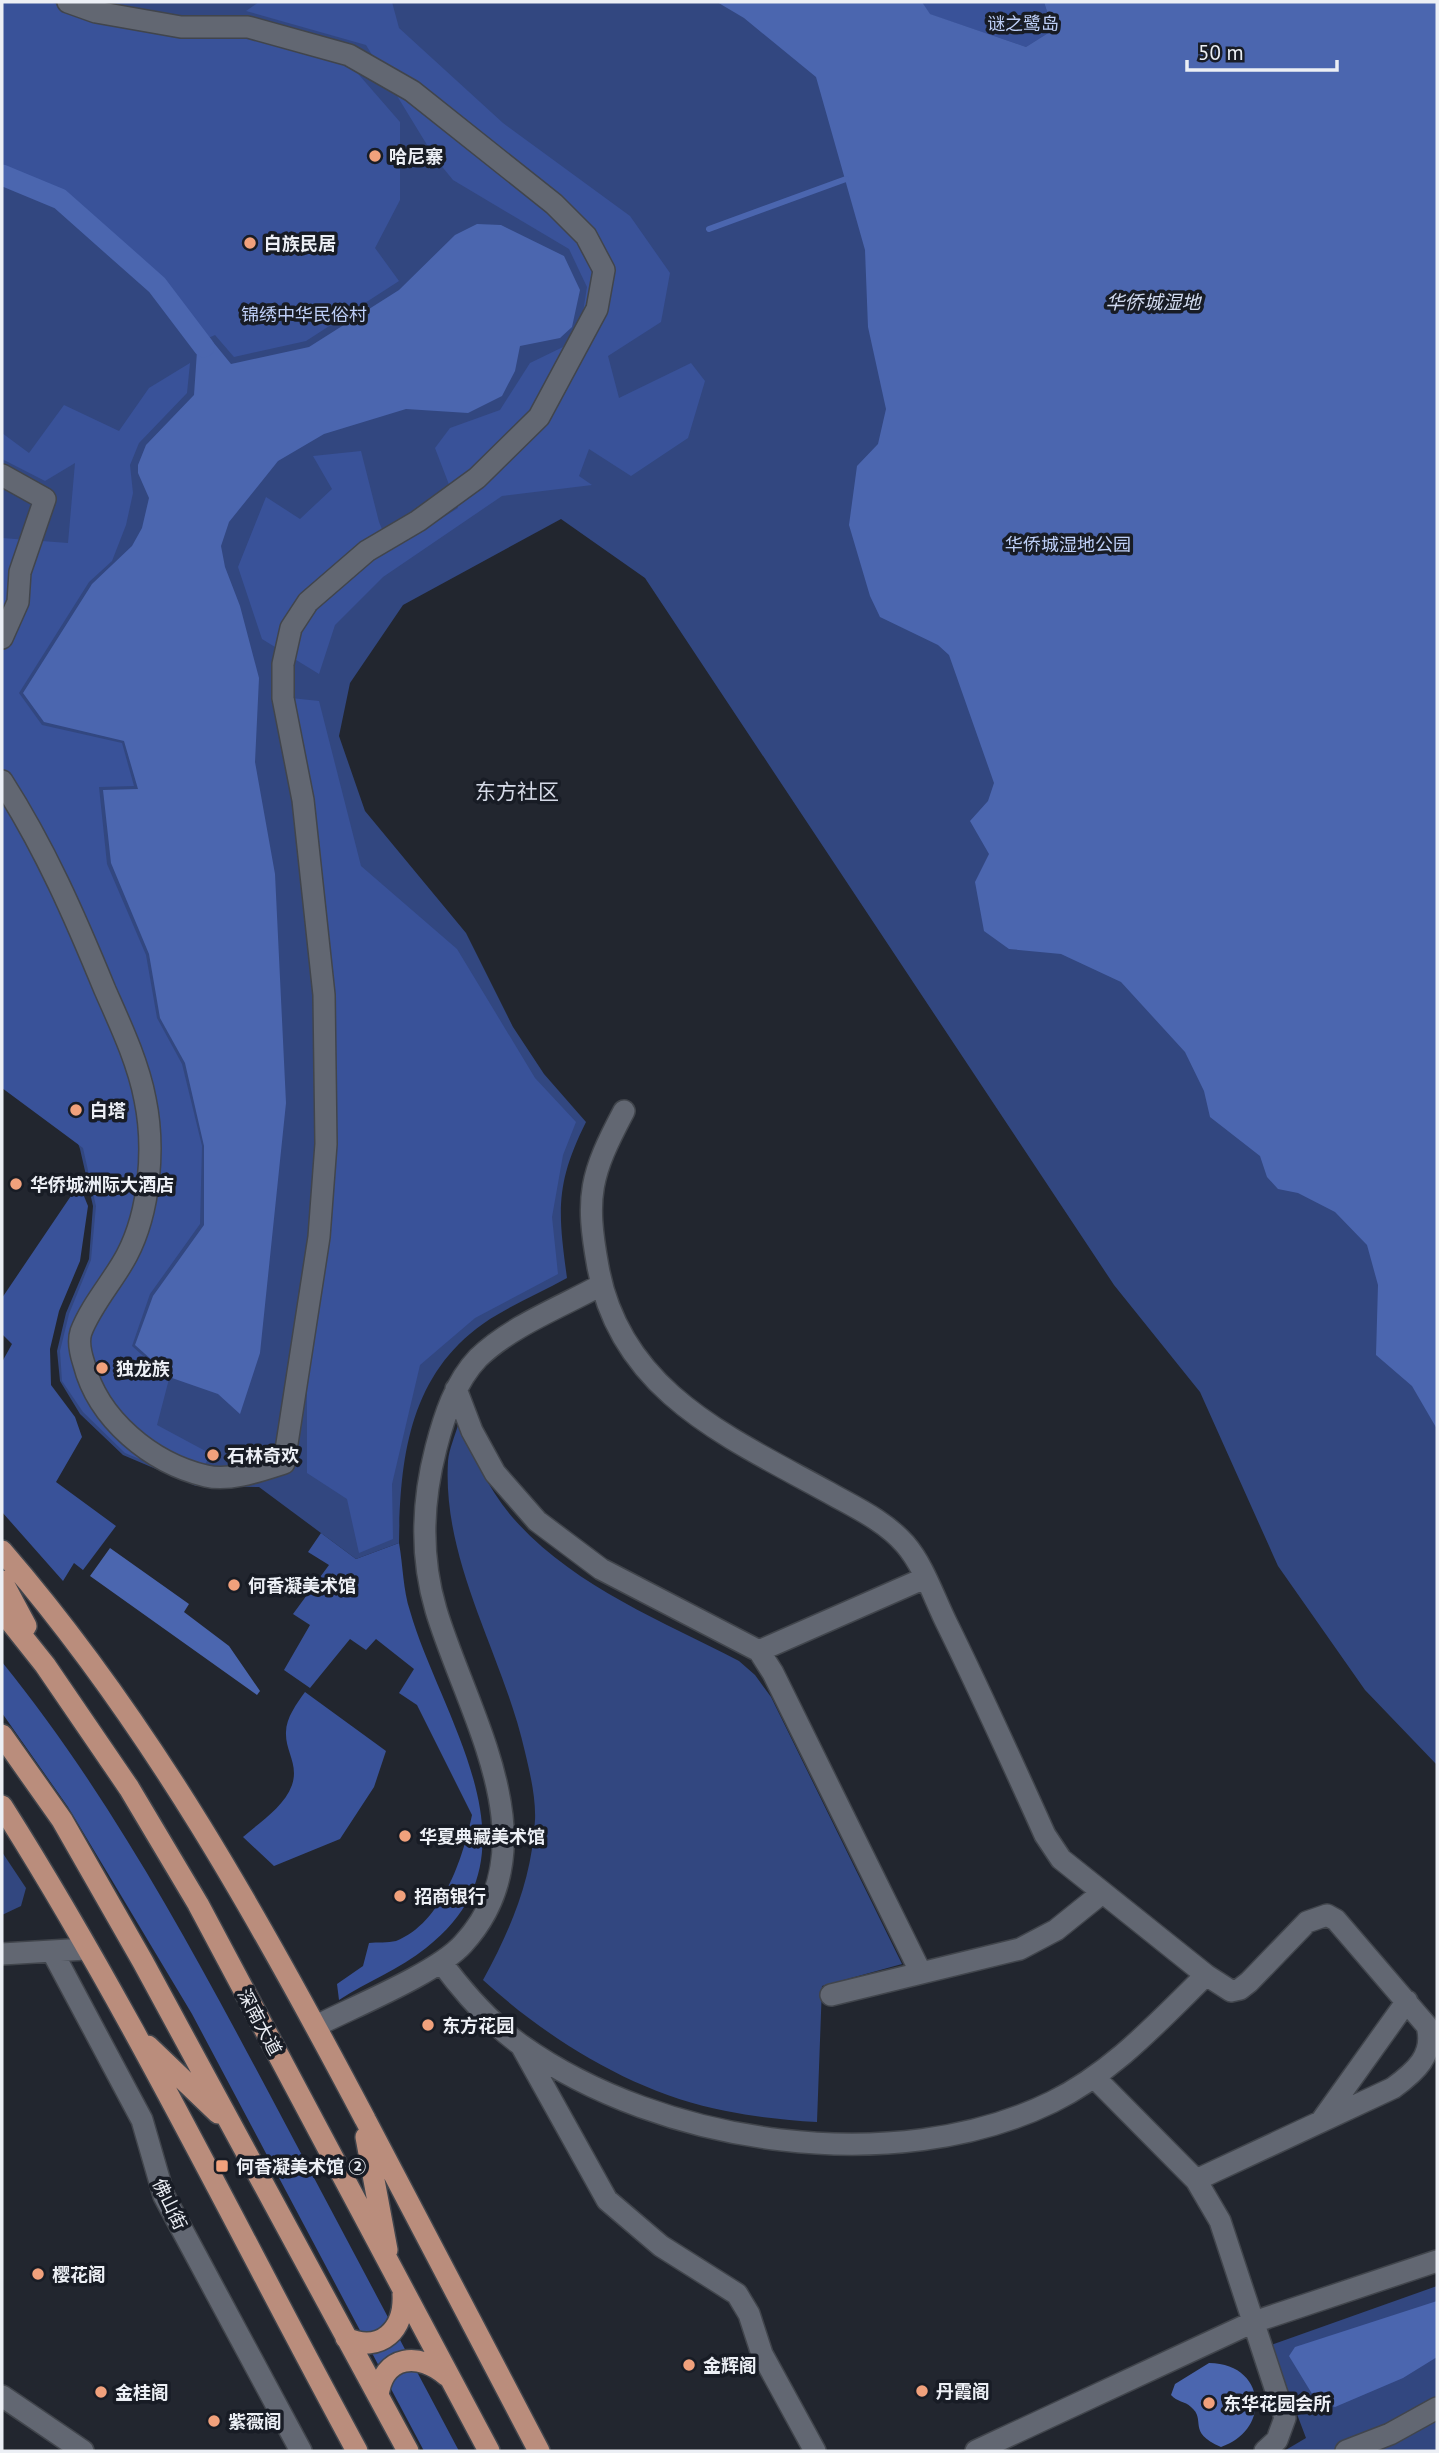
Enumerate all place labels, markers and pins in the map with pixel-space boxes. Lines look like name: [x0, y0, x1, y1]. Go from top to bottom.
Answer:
place label: 哈尼寨: [389, 145, 443, 168]
marker: 哈尼寨: [367, 148, 383, 164]
place label: 白族民居: [264, 232, 336, 255]
marker: 白族民居: [242, 235, 258, 251]
place label: 白塔: [90, 1099, 126, 1122]
marker: 白塔: [68, 1102, 84, 1118]
place label: 华侨城洲际大酒店: [30, 1173, 174, 1196]
marker: 华侨城洲际大酒店: [8, 1176, 24, 1192]
place label: 独龙族: [116, 1357, 170, 1380]
marker: 独龙族: [94, 1360, 110, 1376]
place label: 石林奇欢: [227, 1444, 299, 1467]
marker: 石林奇欢: [205, 1447, 221, 1463]
place label: 何香凝美术馆: [248, 1574, 356, 1597]
marker: 何香凝美术馆: [226, 1577, 242, 1593]
place label: 华夏典藏美术馆: [419, 1825, 545, 1848]
marker: 华夏典藏美术馆: [397, 1828, 413, 1844]
place label: 招商银行: [414, 1885, 486, 1908]
marker: 招商银行: [392, 1888, 408, 1904]
place label: 东方花园: [442, 2014, 514, 2037]
marker: 东方花园: [420, 2017, 436, 2033]
place label: 何香凝美术馆 ②: [236, 2155, 367, 2178]
marker: 何香凝美术馆 ②: [214, 2158, 230, 2174]
place label: 樱花阁: [52, 2263, 106, 2286]
marker: 樱花阁: [30, 2266, 46, 2282]
place label: 金辉阁: [703, 2354, 757, 2377]
marker: 金辉阁: [681, 2357, 697, 2373]
place label: 丹霞阁: [936, 2380, 990, 2403]
place label: 金桂阁: [115, 2381, 169, 2404]
marker: 丹霞阁: [914, 2383, 930, 2399]
marker: 金桂阁: [93, 2384, 109, 2400]
place label: 东华花园会所: [1223, 2392, 1331, 2415]
marker: 东华花园会所: [1201, 2395, 1217, 2411]
place label: 紫薇阁: [228, 2410, 282, 2433]
marker: 紫薇阁: [206, 2413, 222, 2429]

